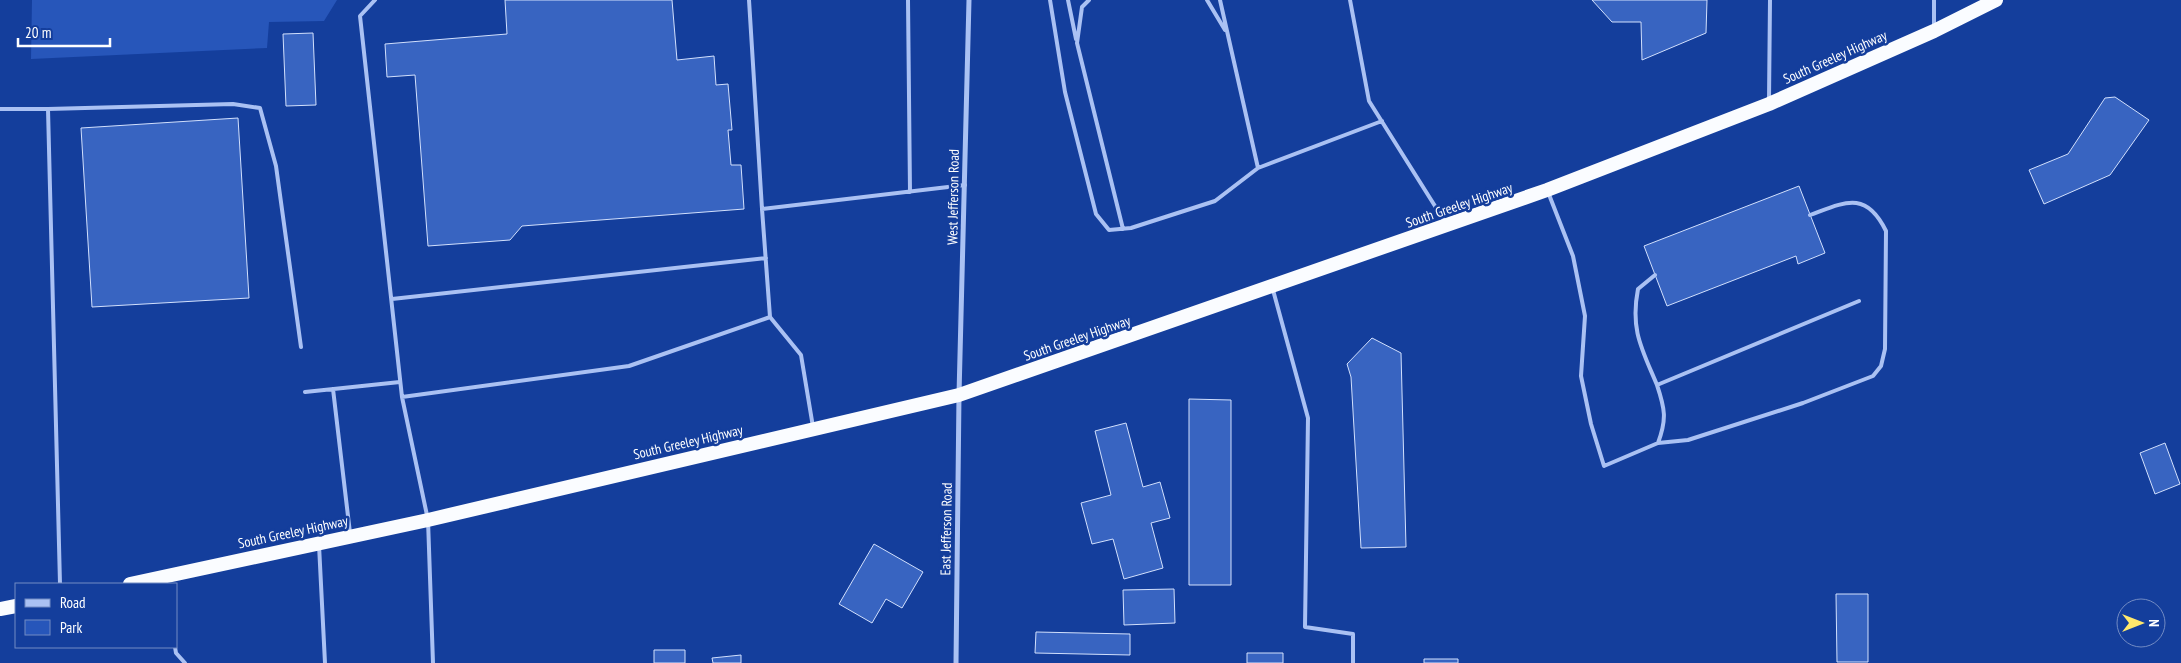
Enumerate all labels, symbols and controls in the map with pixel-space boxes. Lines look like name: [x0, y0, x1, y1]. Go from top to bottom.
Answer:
scale bar: [18, 15, 110, 47]
text: 20 m: [25, 23, 51, 42]
street label: South Greeley Highway: [1780, 26, 1890, 88]
street label: West Jefferson Road: [943, 149, 963, 245]
street label: South Greeley Highway: [1403, 178, 1515, 232]
street label: South Greeley Highway: [1021, 311, 1133, 365]
street label: South Greeley Highway: [632, 420, 745, 463]
street label: East Jefferson Road: [936, 482, 956, 576]
street label: South Greeley Highway: [236, 511, 350, 552]
legend: [15, 583, 178, 648]
text: Road: [60, 593, 86, 612]
north arrow: [2116, 598, 2166, 648]
text: Park: [60, 618, 82, 637]
text: N: [2145, 619, 2163, 627]

